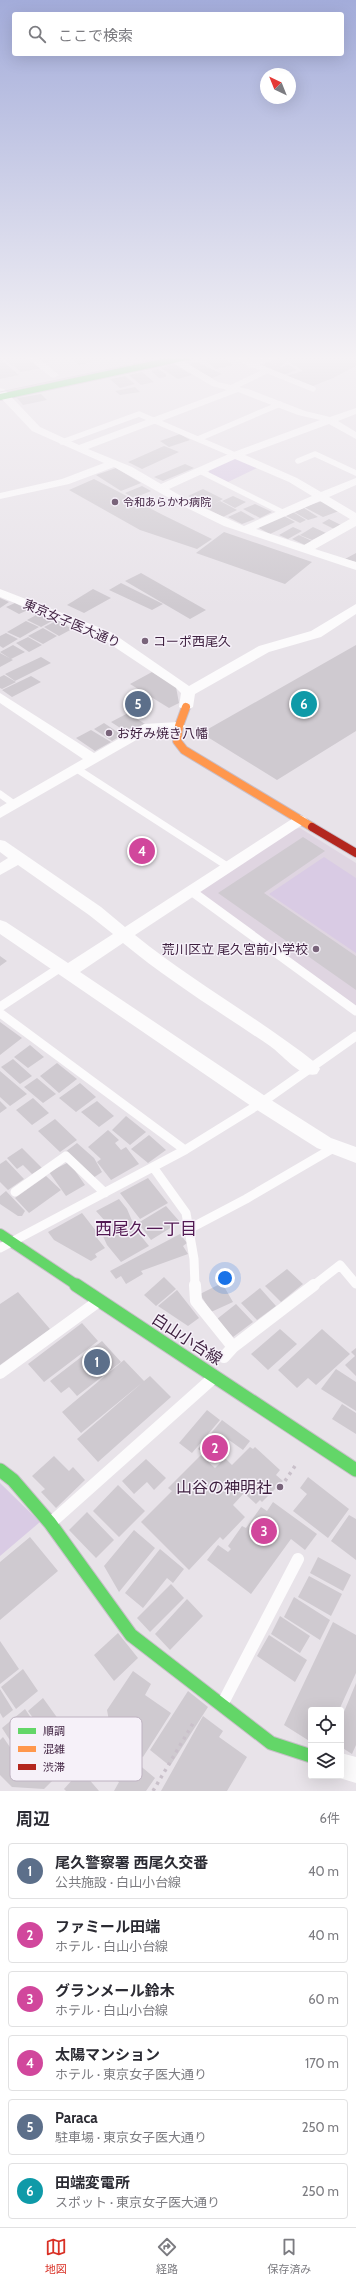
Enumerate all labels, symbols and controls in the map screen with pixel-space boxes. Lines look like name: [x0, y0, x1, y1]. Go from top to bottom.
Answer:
search box: [12, 12, 344, 56]
icon: search: [26, 23, 48, 45]
text: ここで検索: [58, 27, 133, 45]
north arrow: [260, 68, 296, 104]
place label: 令和あらかわ病院: [123, 495, 211, 509]
marker: 令和あらかわ病院: [110, 497, 120, 507]
street label: 東京女子医大通り: [21, 595, 123, 651]
place label: コーポ西尾久: [153, 633, 231, 649]
marker: コーポ西尾久: [140, 636, 150, 646]
pin: 5: [125, 689, 151, 719]
pin: 6: [291, 689, 317, 719]
place label: お好み焼き八幡: [117, 725, 208, 741]
marker: お好み焼き八幡: [104, 728, 114, 738]
pin: 4: [129, 836, 155, 866]
place label: 荒川区立 尾久宮前小学校: [162, 941, 308, 957]
marker: 荒川区立 尾久宮前小学校: [311, 944, 321, 954]
district label: 西尾久一丁目: [95, 1219, 197, 1239]
your location: [215, 1268, 235, 1288]
street label: 白山小台線: [148, 1309, 226, 1369]
pin: 1: [84, 1347, 110, 1377]
pin: 2: [202, 1433, 228, 1463]
place label: 山谷の神明社: [176, 1478, 272, 1497]
marker: 山谷の神明社: [275, 1482, 285, 1492]
pin: 3: [251, 1516, 277, 1546]
map controls: [308, 1707, 344, 1779]
button: locate: [308, 1707, 344, 1743]
legend: [10, 1717, 142, 1781]
text: 順調: [43, 1724, 65, 1738]
text: 混雑: [43, 1742, 65, 1756]
button: layers: [308, 1743, 344, 1779]
text: 渋滞: [43, 1760, 65, 1774]
text: 周辺: [16, 1809, 50, 1829]
text: 6件: [320, 1810, 340, 1826]
text: 尾久警察署 西尾久交番: [55, 1854, 208, 1872]
text: 1: [28, 1863, 32, 1879]
text: 40 m: [308, 1863, 339, 1879]
text: 公共施設 · 白山小台線: [55, 1874, 181, 1890]
text: ファミール田端: [55, 1918, 160, 1936]
text: 2: [27, 1927, 33, 1943]
text: 40 m: [308, 1927, 339, 1943]
text: ホテル · 白山小台線: [55, 1938, 168, 1954]
text: グランメール鈴木: [55, 1982, 175, 2000]
text: 3: [26, 1991, 34, 2007]
text: 60 m: [308, 1991, 339, 2007]
text: ホテル · 白山小台線: [55, 2002, 168, 2018]
text: 太陽マンション: [55, 2046, 160, 2064]
text: 4: [26, 2055, 34, 2071]
text: 170 m: [305, 2055, 339, 2071]
text: ホテル · 東京女子医大通り: [55, 2066, 207, 2082]
text: Paraca: [55, 2109, 98, 2127]
text: 5: [27, 2119, 33, 2135]
text: 250 m: [302, 2119, 339, 2135]
text: 駐車場 · 東京女子医大通り: [55, 2129, 207, 2145]
text: 田端変電所: [55, 2174, 130, 2192]
text: 6: [26, 2183, 34, 2199]
text: 250 m: [302, 2183, 339, 2199]
text: スポット · 東京女子医大通り: [55, 2194, 220, 2210]
tab: 地図: [45, 2236, 67, 2276]
tab: 経路: [156, 2236, 178, 2276]
tab: 保存済み: [267, 2236, 311, 2276]

